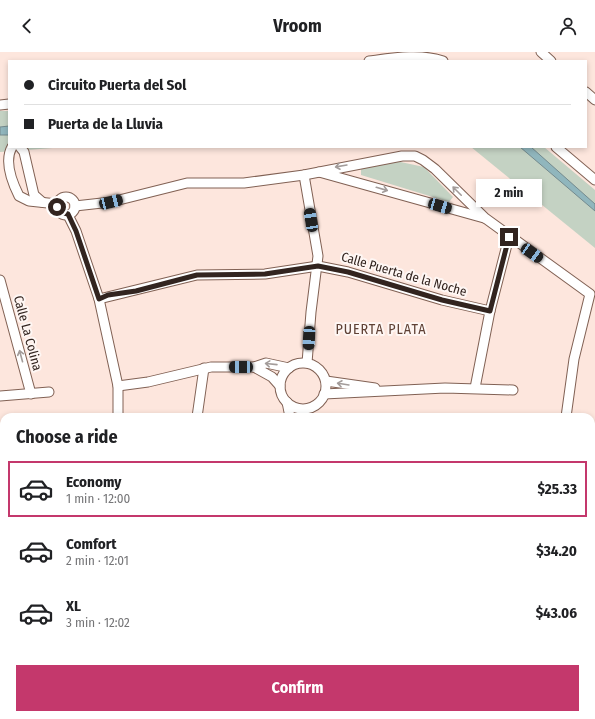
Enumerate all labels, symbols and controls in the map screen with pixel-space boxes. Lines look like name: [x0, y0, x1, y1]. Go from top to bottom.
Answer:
icon: back: [16, 15, 38, 37]
text: Vroom: [273, 15, 322, 37]
icon: person: [557, 15, 579, 37]
text: Circuito Puerta del Sol: [48, 76, 186, 94]
text: Puerta de la Lluvia: [48, 115, 163, 133]
one-way arrow: [335, 163, 348, 171]
callout: 2 min: [476, 179, 542, 207]
text: 2 min: [495, 185, 523, 200]
one-way arrow: [376, 186, 389, 194]
one-way arrow: [452, 186, 462, 196]
car: [98, 193, 124, 211]
car: [427, 197, 453, 215]
route start: [48, 198, 66, 216]
car: [303, 207, 319, 233]
route end: [500, 228, 518, 246]
car: [519, 241, 545, 265]
street label: Calle Puerta de la Noche: [340, 249, 468, 299]
street label: Calle La Colina: [11, 294, 45, 372]
district label: PUERTA PLATA: [335, 321, 427, 338]
car: [302, 326, 316, 350]
one-way arrow: [17, 350, 24, 363]
car: [229, 361, 253, 373]
one-way arrow: [265, 361, 278, 368]
one-way arrow: [337, 380, 350, 388]
text: Choose a ride: [16, 426, 118, 448]
icon: car: [18, 471, 54, 507]
text: Economy: [66, 473, 121, 491]
text: $25.33: [538, 480, 577, 498]
text: 1 min · 12:00: [66, 491, 130, 506]
icon: car: [18, 533, 54, 569]
text: Comfort: [66, 535, 117, 553]
text: $34.20: [536, 542, 577, 560]
text: 2 min · 12:01: [66, 553, 129, 568]
icon: car: [18, 595, 54, 631]
text: XL: [66, 597, 81, 615]
text: $43.06: [536, 604, 577, 622]
text: 3 min · 12:02: [66, 615, 130, 630]
button: Confirm: [16, 665, 579, 711]

